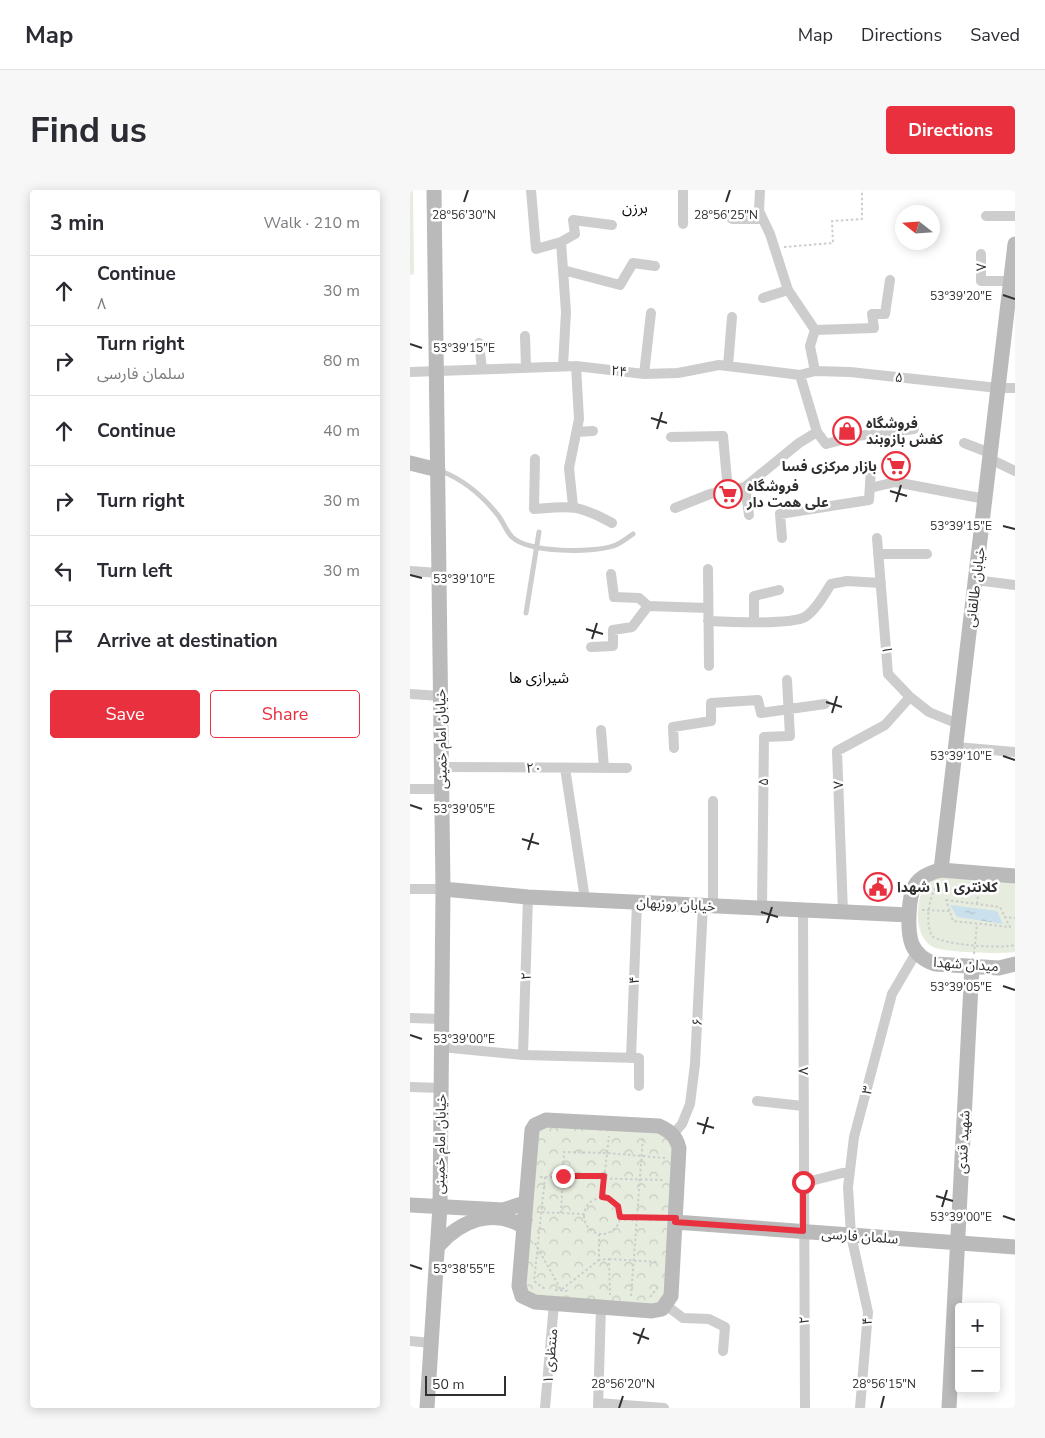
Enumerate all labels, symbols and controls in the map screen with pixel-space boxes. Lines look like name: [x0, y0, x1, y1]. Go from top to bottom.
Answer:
text: Map: [25, 19, 73, 51]
text: Map: [798, 23, 833, 47]
text: Directions: [861, 23, 942, 47]
text: Saved: [970, 23, 1020, 47]
button: Directions: [886, 106, 1015, 154]
text: Find us: [30, 107, 147, 154]
district label: برزن: [622, 198, 648, 218]
north arrow: [895, 205, 940, 250]
text: 28°56'30"N: [432, 207, 496, 223]
text: 28°56'25"N: [694, 207, 758, 223]
text: 3 min: [50, 209, 104, 237]
text: Walk · 210 m: [264, 212, 360, 234]
text: Continue: [97, 261, 176, 287]
street label: ۷: [972, 263, 991, 271]
icon: ahead: [50, 277, 78, 305]
text: 30 m: [323, 280, 360, 302]
text: 53°39'20"E: [930, 288, 992, 304]
text: ۸: [97, 293, 106, 315]
text: Turn right: [97, 331, 184, 357]
text: 53°39'15"E: [433, 340, 495, 356]
icon: right: [50, 347, 78, 375]
text: 80 m: [323, 350, 360, 372]
street label: ۲۴: [610, 361, 628, 382]
text: سلمان فارسی: [97, 363, 185, 385]
street label: ۵: [894, 368, 904, 387]
place label: فروشگاه کفش بازوبند: [866, 414, 944, 449]
shop icon: فروشگاه کفش بازوبند: [832, 416, 862, 446]
icon: ahead: [50, 417, 78, 445]
text: Continue: [97, 418, 176, 444]
text: 40 m: [323, 420, 360, 442]
supermarket icon: بازار مرکزی فسا: [881, 451, 911, 481]
place label: بازار مرکزی فسا: [782, 457, 877, 476]
place label: فروشگاه علی همت دار: [746, 477, 829, 512]
supermarket icon: فروشگاه علی همت دار: [713, 479, 743, 509]
icon: right: [50, 487, 78, 515]
text: Turn right: [97, 488, 184, 514]
text: 30 m: [323, 490, 360, 512]
text: 53°39'15"E: [930, 518, 992, 534]
street label: خیابان طالقانی: [961, 546, 990, 628]
icon: left: [50, 557, 78, 585]
text: Turn left: [97, 558, 172, 584]
text: 30 m: [323, 560, 360, 582]
text: 53°39'10"E: [433, 571, 495, 587]
icon: arrive: [50, 627, 78, 655]
text: Arrive at destination: [97, 628, 278, 654]
street label: ۱: [878, 645, 897, 654]
district label: شیرازی ها: [509, 668, 569, 688]
street label: خیابان امام خمینی: [431, 689, 453, 789]
button: Save: [50, 690, 200, 738]
button: Share: [210, 690, 360, 738]
text: 53°39'10"E: [930, 748, 992, 764]
street label: ۲۰: [526, 759, 542, 778]
street label: ۵: [754, 778, 773, 786]
street label: ۷: [829, 781, 848, 789]
text: 53°39'05"E: [433, 801, 495, 817]
public building icon: کلانتری ۱۱ شهدا: [863, 872, 893, 902]
place label: کلانتری ۱۱ شهدا: [897, 878, 998, 897]
street label: خیابان روزبهان: [636, 893, 716, 916]
street label: میدان شهدا: [933, 953, 999, 976]
street label: ۲: [517, 972, 536, 980]
street label: ۴: [625, 976, 644, 984]
text: 53°39'05"E: [930, 979, 992, 995]
street label: ۶: [688, 1018, 707, 1027]
text: 53°39'00"E: [433, 1031, 495, 1047]
street label: ۸: [794, 1067, 813, 1075]
street label: ۳: [857, 1084, 878, 1096]
street label: خیابان امام خمینی: [430, 1094, 452, 1194]
street label: شهید قندی: [952, 1110, 975, 1174]
route end: [552, 1165, 575, 1188]
route start: [792, 1171, 815, 1194]
text: 53°39'00"E: [930, 1209, 992, 1225]
street label: سلمان فارسی: [821, 1224, 899, 1249]
text: 53°38'55"E: [433, 1261, 495, 1277]
map controls: [955, 1303, 1000, 1393]
button: +: [955, 1303, 1000, 1348]
street label: ۲: [795, 1316, 814, 1324]
street label: ۴: [858, 1317, 877, 1325]
street label: منتظری ۱: [539, 1328, 562, 1384]
button: −: [955, 1348, 1000, 1393]
scale bar: [425, 1373, 506, 1396]
text: 50 m: [432, 1375, 464, 1394]
text: 28°56'20"N: [591, 1376, 655, 1392]
text: 28°56'15"N: [852, 1376, 916, 1392]

